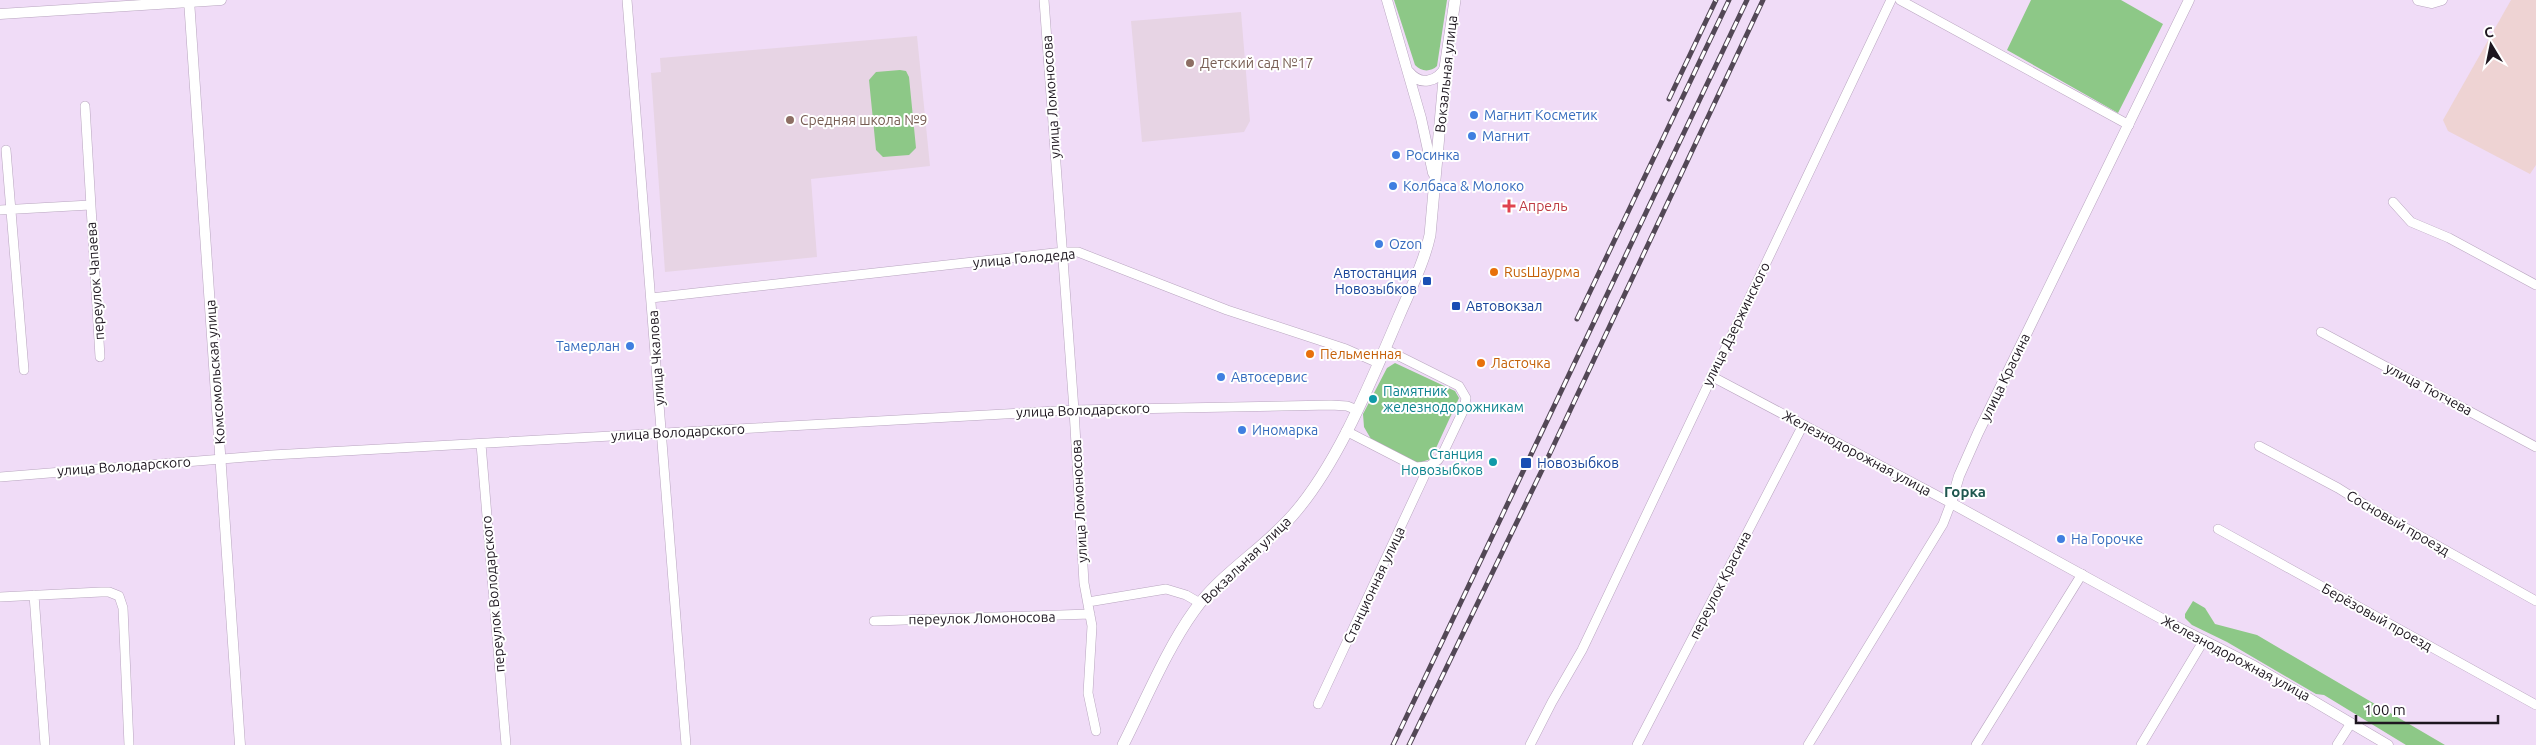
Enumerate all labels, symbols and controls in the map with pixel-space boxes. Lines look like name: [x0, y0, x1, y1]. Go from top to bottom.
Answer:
street label: Вокзальная улица: [1432, 14, 1460, 134]
north arrow: [2466, 20, 2516, 70]
text: С: [2483, 24, 2495, 41]
street label: улица Ломоносова: [1039, 35, 1063, 159]
place label: Детский сад №17: [1200, 55, 1314, 71]
marker: Детский сад №17: [1184, 57, 1196, 69]
place label: Магнит Косметик: [1484, 107, 1598, 123]
marker: Магнит Косметик: [1468, 109, 1480, 121]
place label: Средняя школа №9: [800, 112, 928, 128]
marker: Средняя школа №9: [784, 114, 796, 126]
place label: Магнит: [1482, 128, 1530, 144]
marker: Магнит: [1466, 130, 1478, 142]
place label: Росинка: [1406, 147, 1460, 163]
marker: Росинка: [1390, 149, 1402, 161]
place label: Колбаса & Молоко: [1403, 178, 1524, 194]
marker: Колбаса & Молоко: [1387, 180, 1399, 192]
place label: Апрель: [1519, 198, 1568, 214]
marker: Апрель: [1503, 200, 1515, 212]
street label: переулок Чапаева: [83, 221, 107, 341]
place label: Ozon: [1389, 236, 1422, 252]
marker: Ozon: [1373, 238, 1385, 250]
street label: улица Голодеда: [972, 246, 1076, 270]
street label: улица Дзержинского: [1699, 259, 1773, 389]
place label: RusШаурма: [1504, 264, 1580, 280]
place label: Автостанция Новозыбков: [1334, 265, 1417, 297]
marker: RusШаурма: [1488, 266, 1500, 278]
marker: Автостанция Новозыбков: [1421, 275, 1433, 287]
place label: Автовокзал: [1466, 298, 1542, 314]
street label: Комсомольская улица: [202, 299, 228, 445]
marker: Автовокзал: [1450, 300, 1462, 312]
street label: улица Чкалова: [645, 310, 667, 406]
street label: улица Красина: [1977, 331, 2033, 423]
place label: Тамерлан: [556, 338, 620, 354]
marker: Тамерлан: [624, 340, 636, 352]
place label: Пельменная: [1320, 346, 1402, 362]
marker: Пельменная: [1304, 348, 1316, 360]
place label: Ласточка: [1491, 355, 1551, 371]
marker: Ласточка: [1475, 357, 1487, 369]
street label: улица Тютчева: [2383, 359, 2475, 419]
place label: Автосервис: [1231, 369, 1308, 385]
marker: Автосервис: [1215, 371, 1227, 383]
place label: Памятник железнодорожникам: [1383, 383, 1524, 415]
marker: Памятник железнодорожникам: [1367, 393, 1379, 405]
street label: улица Володарского: [1016, 400, 1150, 420]
street label: Железнодорожная улица: [1780, 407, 1934, 499]
street label: улица Володарского: [611, 421, 745, 443]
place label: Иномарка: [1252, 422, 1318, 438]
marker: Иномарка: [1236, 424, 1248, 436]
street label: улица Ломоносова: [1068, 439, 1090, 563]
place label: Станция Новозыбков: [1401, 446, 1483, 478]
street label: улица Володарского: [57, 453, 191, 479]
place label: Новозыбков: [1537, 455, 1619, 471]
marker: Станция Новозыбков: [1487, 456, 1499, 468]
marker: Новозыбков: [1519, 456, 1533, 470]
district label: Горка: [1944, 483, 1986, 500]
street label: Сосновый проезд: [2344, 487, 2452, 559]
street label: Вокзальная улица: [1198, 513, 1294, 607]
street label: переулок Володарского: [478, 515, 508, 673]
street label: Станционная улица: [1340, 524, 1408, 646]
street label: переулок Красина: [1686, 528, 1754, 642]
place label: На Горочке: [2071, 531, 2143, 547]
marker: На Горочке: [2055, 533, 2067, 545]
street label: Берёзовый проезд: [2319, 580, 2435, 654]
street label: переулок Ломоносова: [908, 609, 1056, 627]
street label: Железнодорожная улица: [2159, 612, 2313, 704]
scale bar: [2356, 692, 2498, 724]
text: 100 m: [2364, 701, 2406, 718]

